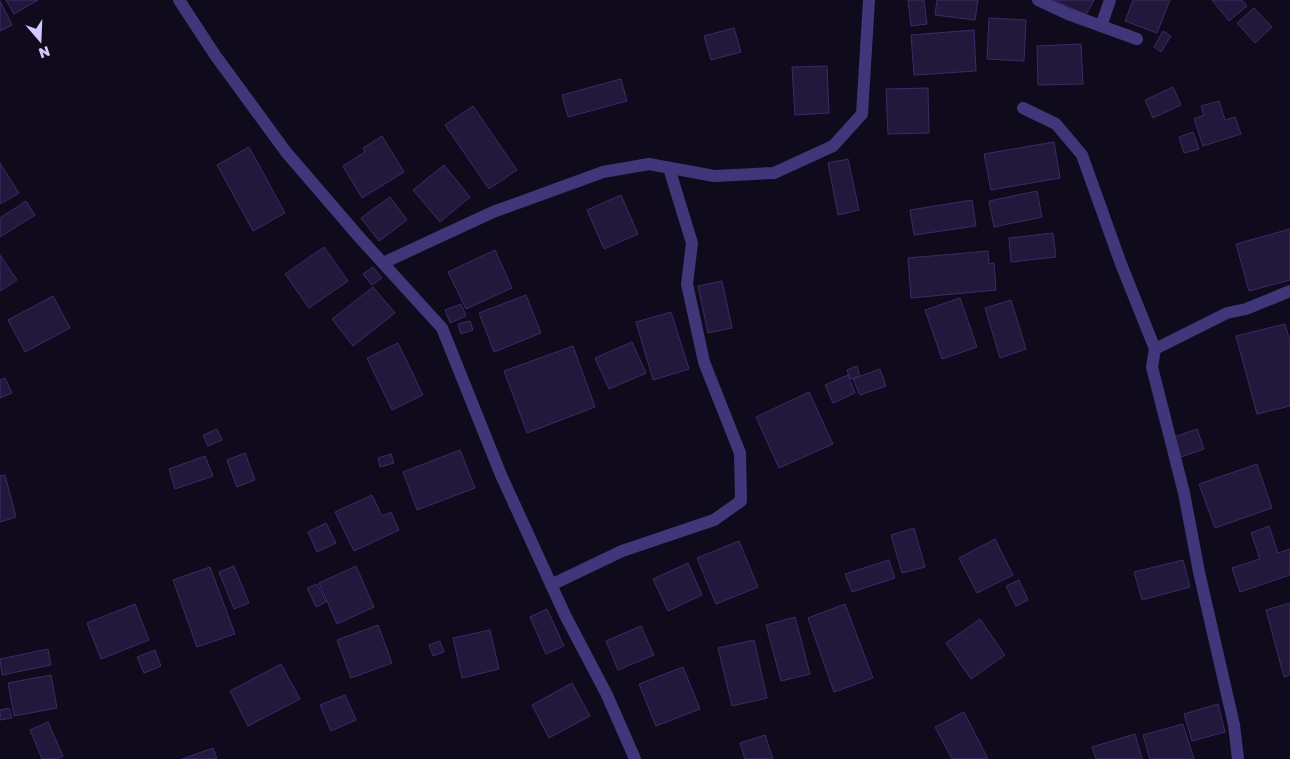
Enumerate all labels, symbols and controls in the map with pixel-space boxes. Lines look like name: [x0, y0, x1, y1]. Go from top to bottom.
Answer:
north arrow: [15, 15, 65, 65]
text: N: [37, 43, 52, 63]

